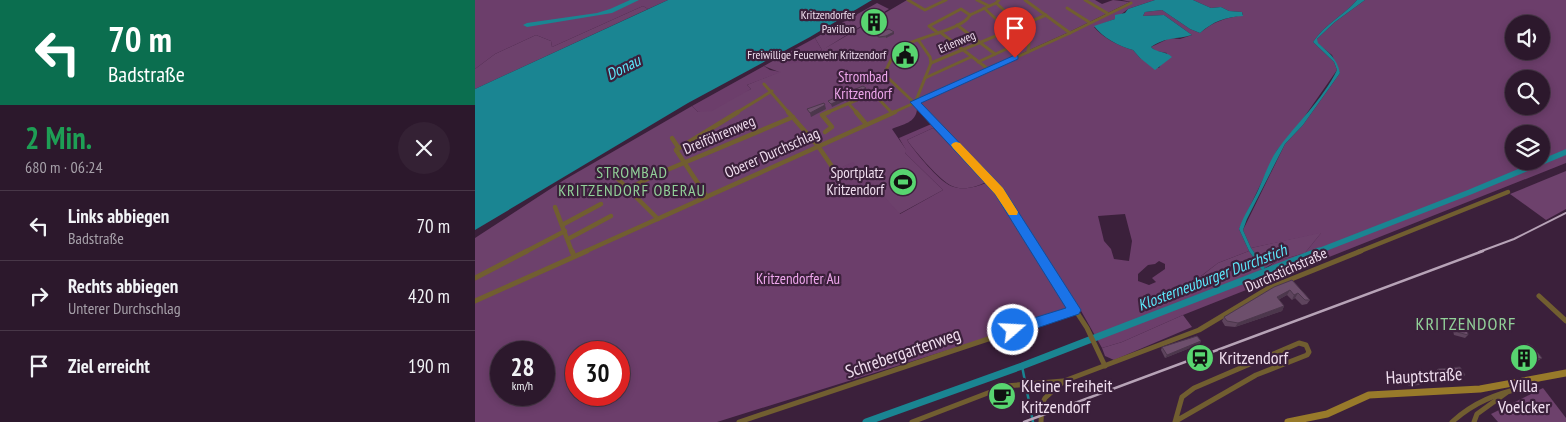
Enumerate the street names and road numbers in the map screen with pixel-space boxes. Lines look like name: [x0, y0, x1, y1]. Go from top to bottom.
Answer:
street label: Erlenweg: [936, 27, 977, 56]
street label: Dreiföhrenweg: [680, 111, 758, 158]
street label: Oberer Durchschlag: [721, 123, 822, 182]
street label: Durchstichstraße: [1242, 243, 1330, 296]
street label: Schrebergartenweg: [842, 322, 964, 383]
street label: Hauptstraße: [1385, 362, 1463, 389]

